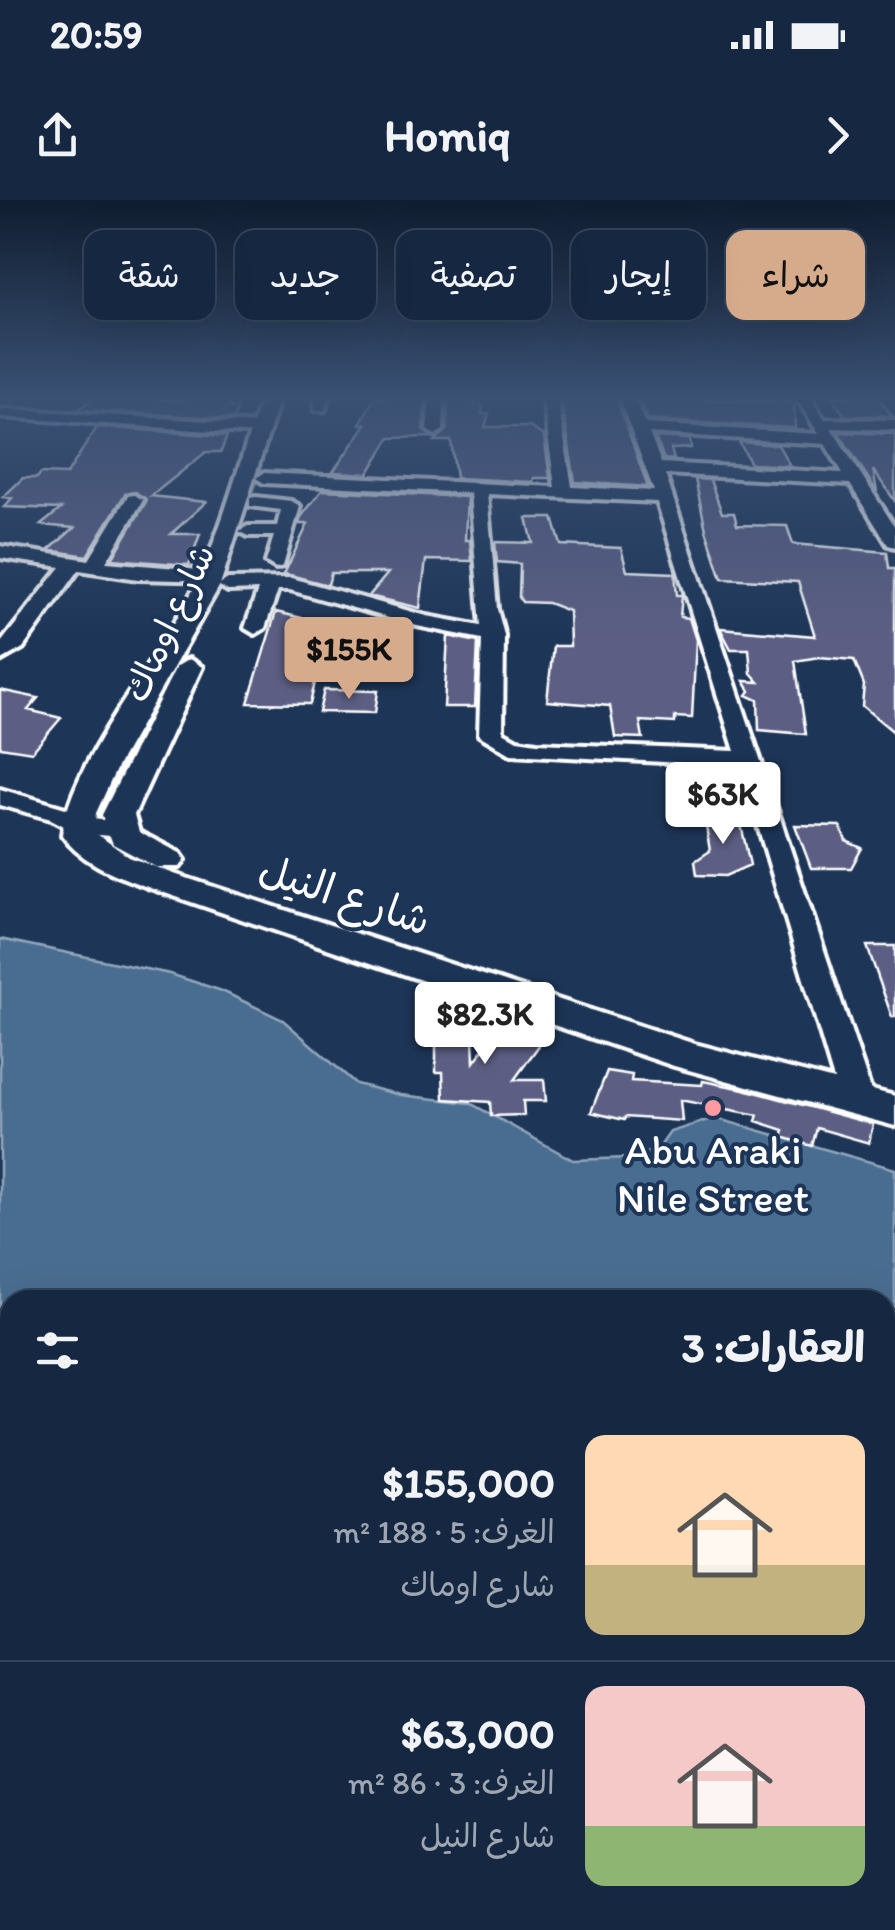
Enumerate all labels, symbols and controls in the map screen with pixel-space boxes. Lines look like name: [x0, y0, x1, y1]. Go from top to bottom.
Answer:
text: 20:59: [50, 12, 143, 58]
icon: share: [30, 108, 85, 163]
text: Homiq: [384, 108, 511, 162]
icon: forward: [810, 108, 865, 163]
chip: شقة: [84, 230, 215, 320]
chip: جديد: [235, 230, 376, 320]
chip: تصفية: [396, 230, 551, 320]
chip: إيجار: [571, 230, 706, 320]
chip: شراء: [726, 230, 865, 320]
street label: شارع اوماك: [114, 538, 227, 710]
pin: $155K: [279, 617, 419, 702]
text: $155K: [306, 630, 392, 668]
pin: $63K: [664, 762, 782, 847]
text: $63K: [687, 775, 759, 813]
street label: شارع النيل: [252, 843, 437, 950]
pin: $82.3K: [404, 982, 566, 1067]
text: $82.3K: [437, 995, 533, 1033]
marker: Abu Araki Nile Street: [702, 1097, 724, 1119]
place label: Abu Araki Nile Street: [617, 1124, 809, 1223]
text: العقارات: 3: [682, 1322, 865, 1373]
icon: filters: [30, 1323, 85, 1378]
text: $155,000: [383, 1457, 555, 1508]
icon: home: [665, 1475, 785, 1595]
text: الغرف: 5 · 188 m²: [333, 1513, 555, 1551]
text: شارع اوماك: [401, 1566, 555, 1604]
text: $63,000: [401, 1708, 555, 1759]
icon: home: [665, 1726, 785, 1846]
text: الغرف: 3 · 86 m²: [348, 1764, 555, 1802]
text: شارع النيل: [420, 1817, 555, 1855]

